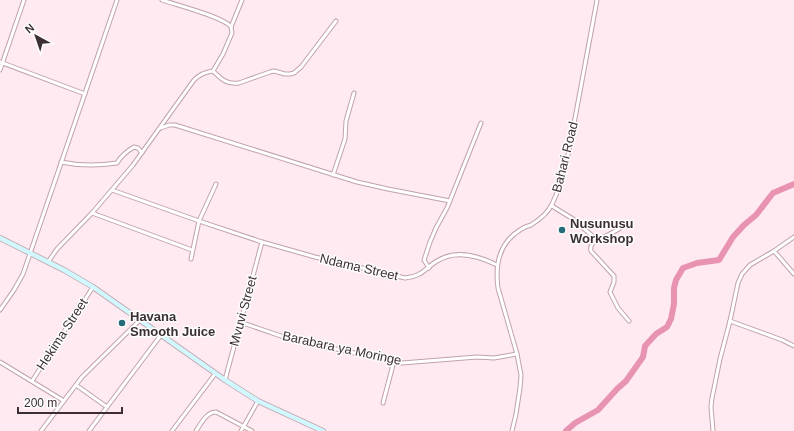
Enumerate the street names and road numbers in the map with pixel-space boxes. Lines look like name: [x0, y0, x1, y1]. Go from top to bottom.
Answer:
street label: Bahari Road: [549, 120, 581, 194]
street label: Ndama Street: [318, 251, 400, 283]
street label: Mvuvi Street: [226, 274, 260, 348]
street label: Hekima Street: [33, 295, 91, 373]
street label: Barabara ya Moringe: [281, 328, 403, 368]

